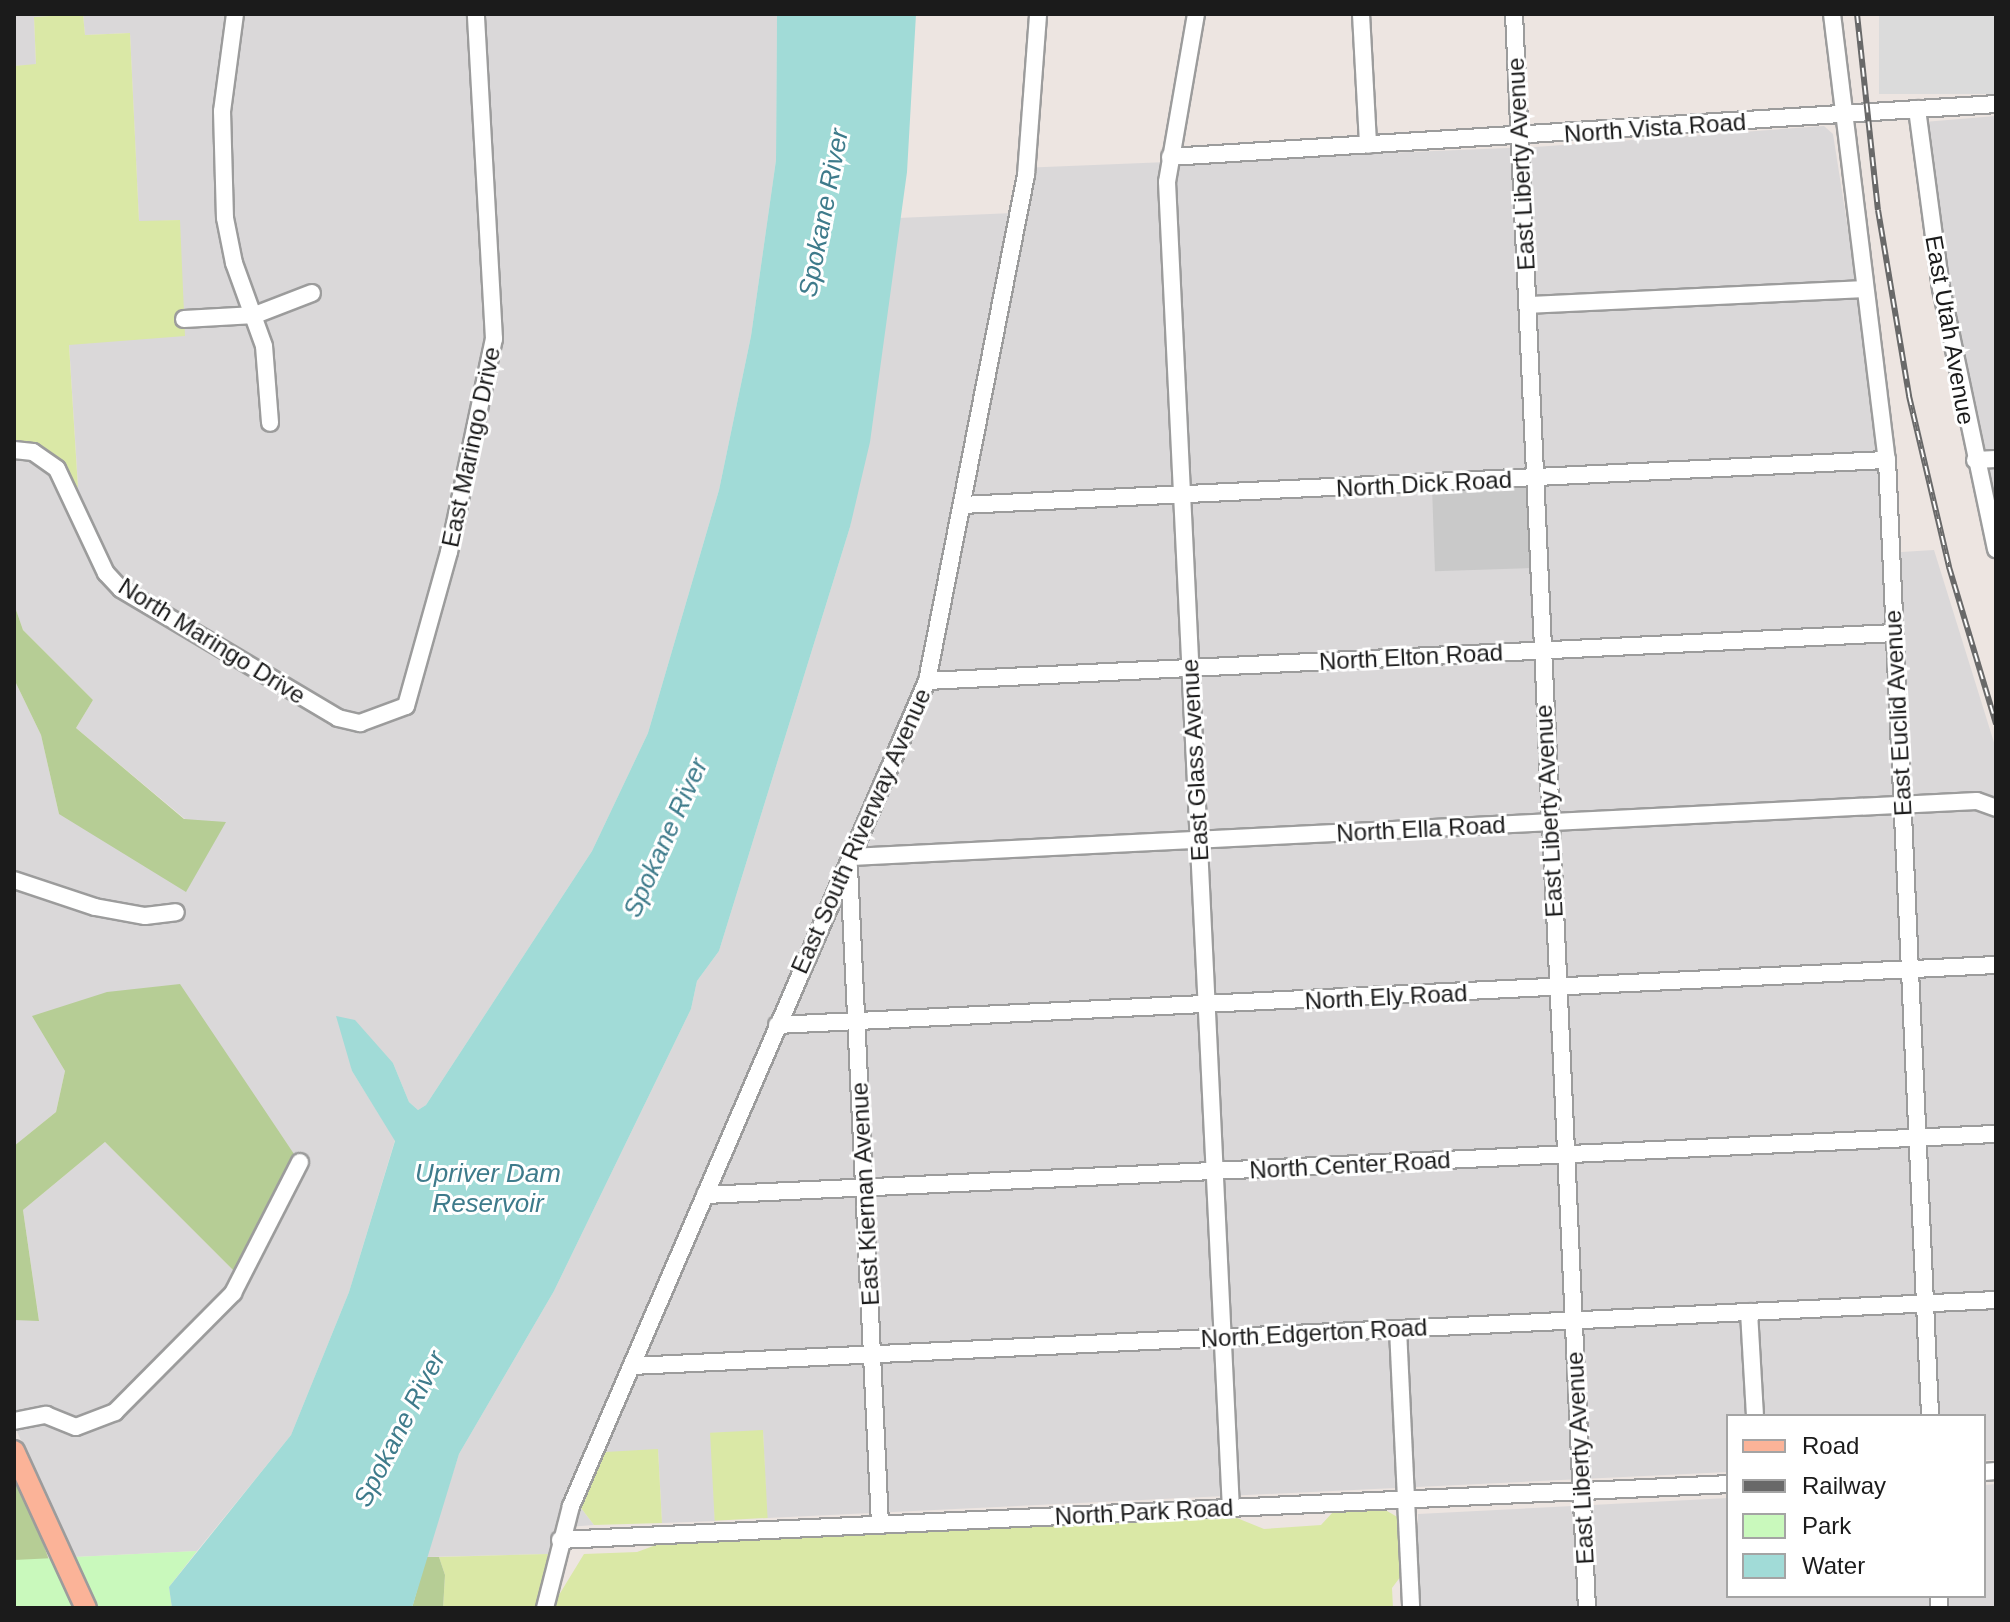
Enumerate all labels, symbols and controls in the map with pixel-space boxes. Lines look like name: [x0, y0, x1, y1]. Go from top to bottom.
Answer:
street label: East Liberty Avenue: [1501, 56, 1541, 272]
street label: North Vista Road: [1563, 107, 1747, 149]
water label: Spokane River: [792, 126, 856, 300]
street label: East Utah Avenue: [1919, 232, 1981, 428]
street label: East Maringo Drive: [436, 344, 506, 550]
street label: North Dick Road: [1335, 465, 1513, 503]
street label: North Maringo Drive: [113, 572, 311, 710]
street label: East Euclid Avenue: [1878, 609, 1918, 817]
street label: North Elton Road: [1318, 638, 1504, 676]
street label: East Glass Avenue: [1175, 658, 1215, 862]
street label: East South Riverway Avenue: [785, 683, 937, 979]
street label: East Liberty Avenue: [1529, 703, 1569, 919]
water label: Spokane River: [617, 754, 715, 922]
street label: North Ella Road: [1336, 810, 1506, 848]
street label: North Ely Road: [1304, 978, 1468, 1016]
street label: East Kiernan Avenue: [845, 1081, 885, 1307]
street label: North Center Road: [1249, 1145, 1451, 1185]
water label: Upriver Dam Reservoir: [415, 1158, 561, 1220]
street label: North Edgerton Road: [1200, 1313, 1428, 1353]
water label: Spokane River: [347, 1346, 453, 1512]
street label: East Liberty Avenue: [1560, 1350, 1600, 1566]
legend: [1726, 1414, 1986, 1598]
text: Road: [1802, 1432, 1859, 1459]
text: Railway: [1802, 1472, 1886, 1499]
street label: North Park Road: [1054, 1493, 1234, 1531]
text: Park: [1802, 1512, 1851, 1539]
text: Water: [1802, 1552, 1865, 1579]

